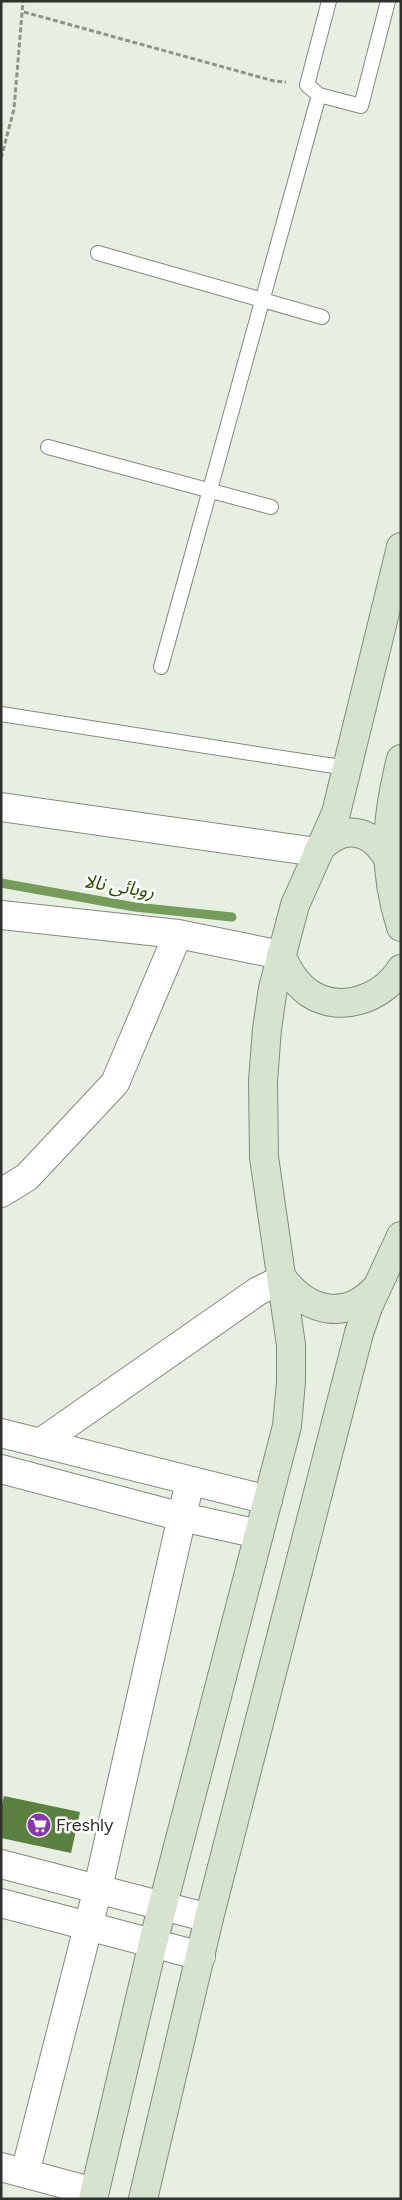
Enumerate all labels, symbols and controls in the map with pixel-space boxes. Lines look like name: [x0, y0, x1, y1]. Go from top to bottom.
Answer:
water label: روہائی نالا: [82, 869, 156, 903]
supermarket icon: Freshly: [26, 1812, 52, 1838]
place label: Freshly: [56, 1814, 114, 1836]

